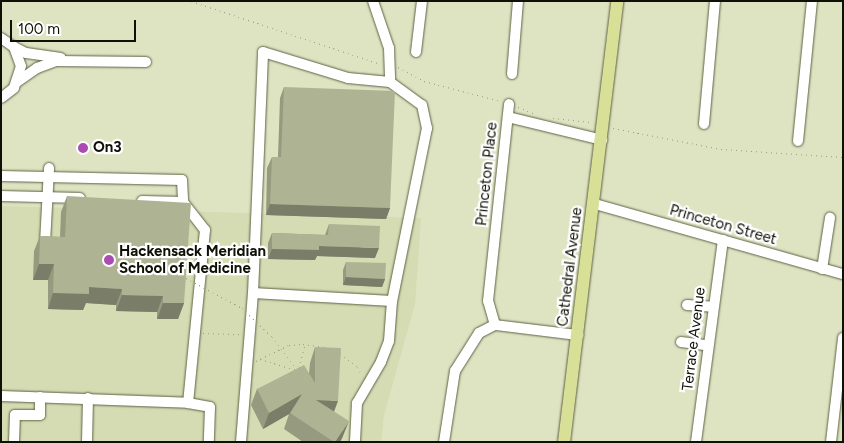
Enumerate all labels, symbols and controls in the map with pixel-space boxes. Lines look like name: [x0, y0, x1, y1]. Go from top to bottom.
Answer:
scale bar: [12, 10, 139, 42]
text: 100 m: [18, 20, 60, 38]
street label: Princeton Place: [473, 121, 501, 227]
place label: On3: [93, 139, 122, 157]
marker: On3: [77, 142, 89, 154]
street label: Princeton Street: [668, 201, 778, 249]
street label: Cathedral Avenue: [554, 206, 586, 328]
place label: Hackensack Meridian School of Medicine: [119, 242, 266, 277]
marker: Hackensack Meridian School of Medicine: [103, 254, 115, 266]
street label: Terrace Avenue: [679, 286, 709, 392]

